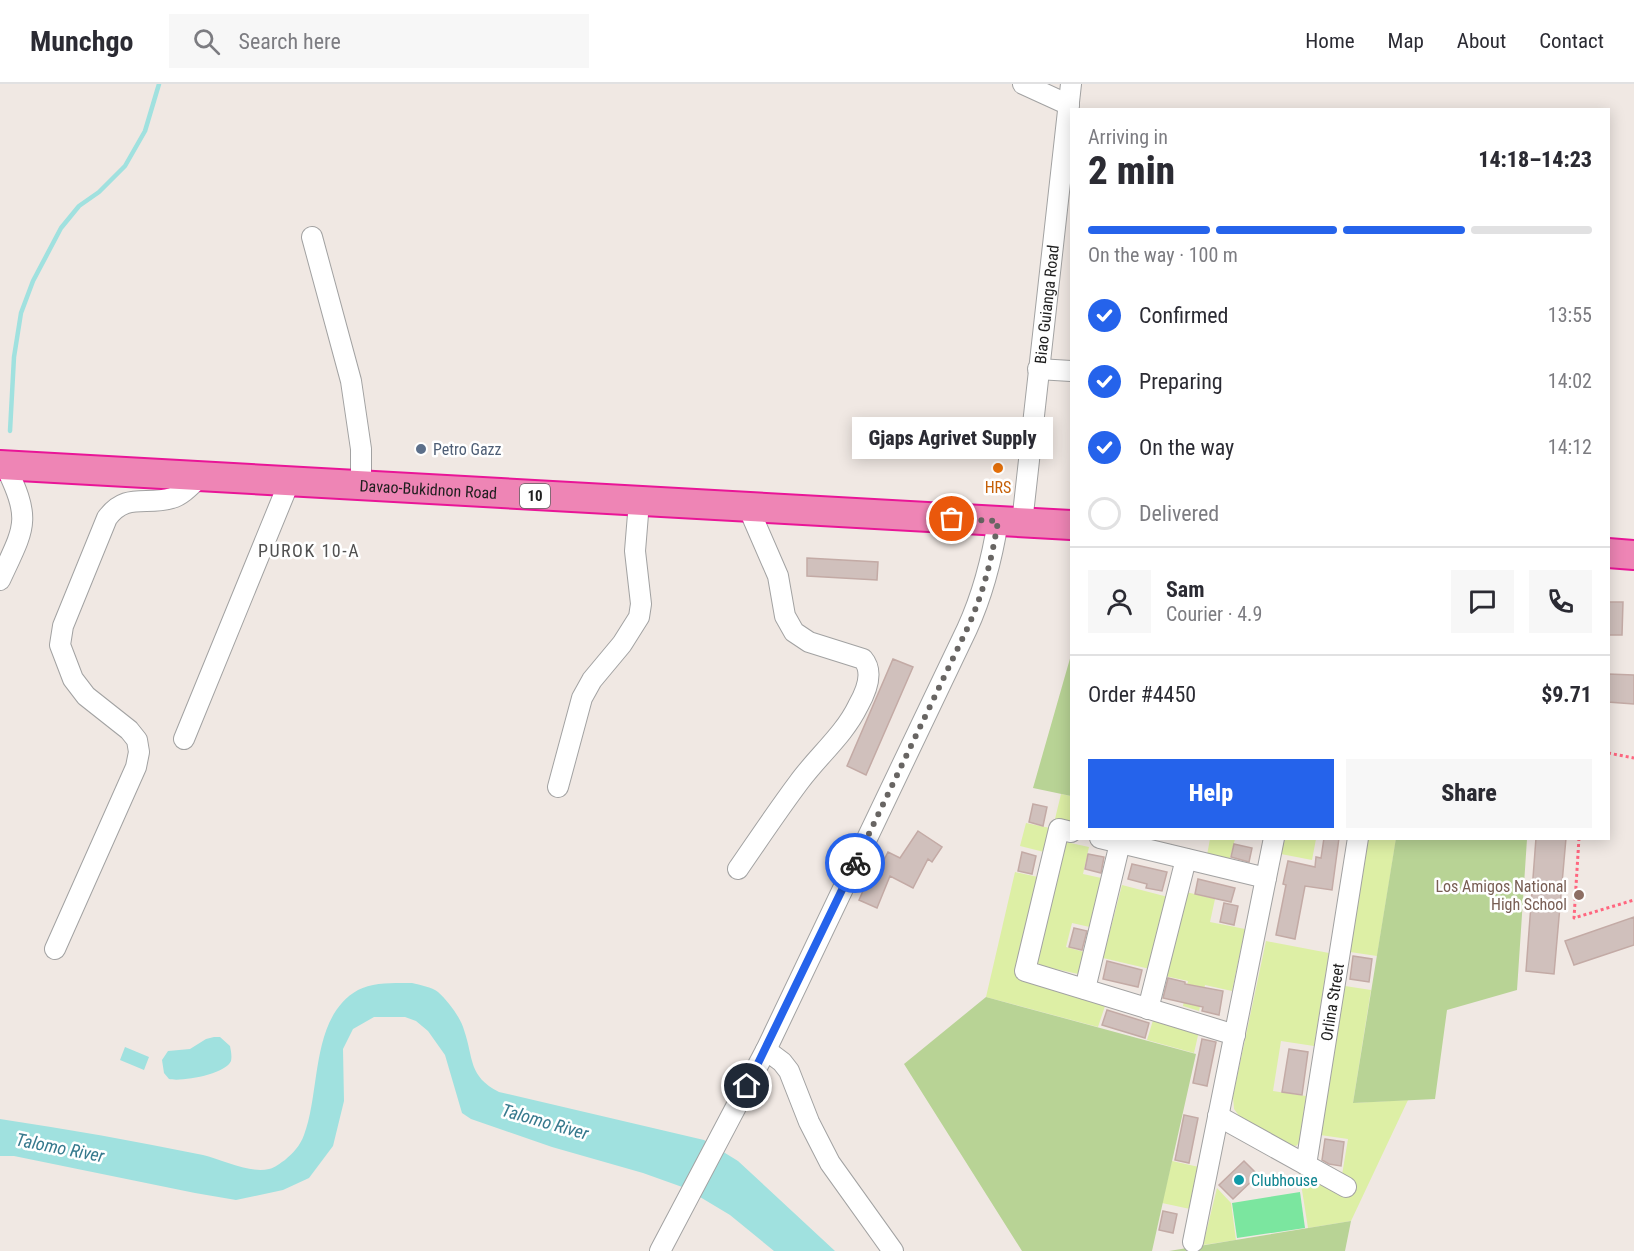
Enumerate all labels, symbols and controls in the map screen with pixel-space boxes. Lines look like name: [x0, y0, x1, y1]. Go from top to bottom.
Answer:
search box: [169, 14, 589, 68]
text: Munchgo: [30, 25, 133, 58]
icon: search: [190, 25, 223, 58]
text: Search here: [238, 29, 341, 54]
text: Home: [1305, 29, 1355, 53]
text: Map: [1388, 29, 1424, 53]
text: About: [1457, 29, 1506, 53]
text: Contact: [1539, 29, 1604, 53]
text: Arriving in: [1088, 125, 1168, 149]
text: 14:18–14:23: [1478, 147, 1592, 172]
text: 2 min: [1088, 148, 1175, 194]
text: On the way · 100 m: [1088, 243, 1238, 267]
street label: Biao Guianga Road: [1031, 244, 1063, 365]
icon: check: [1088, 299, 1121, 332]
text: Confirmed: [1139, 303, 1228, 328]
text: 13:55: [1548, 303, 1592, 327]
icon: check: [1088, 365, 1121, 398]
text: Preparing: [1139, 369, 1223, 394]
text: 14:02: [1548, 369, 1592, 393]
callout: Gjaps Agrivet Supply: [852, 417, 1052, 459]
text: Gjaps Agrivet Supply: [869, 426, 1036, 450]
icon: check: [1088, 431, 1121, 464]
text: On the way: [1139, 435, 1234, 460]
text: 14:12: [1548, 435, 1592, 459]
place label: Petro Gazz: [433, 440, 502, 459]
marker: Petro Gazz: [414, 442, 428, 456]
marker: HRS: [991, 461, 1005, 475]
street label: Davao-Bukidnon Road: [359, 476, 498, 503]
place label: HRS: [985, 478, 1011, 497]
road number: 10: [520, 484, 550, 508]
pin: [926, 493, 977, 544]
text: Delivered: [1139, 501, 1219, 526]
icon: bag: [935, 502, 968, 535]
district label: PUROK 10-A: [258, 540, 360, 561]
button: person: [1088, 570, 1151, 633]
button: chat: [1451, 570, 1514, 633]
button: phone: [1529, 570, 1592, 633]
text: Sam: [1166, 577, 1205, 602]
text: Courier · 4.9: [1166, 602, 1262, 626]
text: Order #4450: [1088, 682, 1196, 707]
text: $9.71: [1541, 682, 1592, 707]
button: Help: [1088, 759, 1334, 828]
button: Share: [1346, 759, 1592, 828]
courier: [825, 833, 885, 893]
icon: bike: [839, 847, 872, 880]
place label: Los Amigos National High School: [1435, 877, 1567, 914]
marker: Los Amigos National High School: [1572, 888, 1586, 902]
street label: Orlina Street: [1317, 962, 1348, 1042]
pin: [721, 1060, 772, 1111]
icon: home: [730, 1069, 763, 1102]
water label: Talomo River: [499, 1099, 592, 1144]
water label: Talomo River: [14, 1129, 107, 1166]
place label: Clubhouse: [1251, 1171, 1318, 1190]
marker: Clubhouse: [1232, 1173, 1246, 1187]

